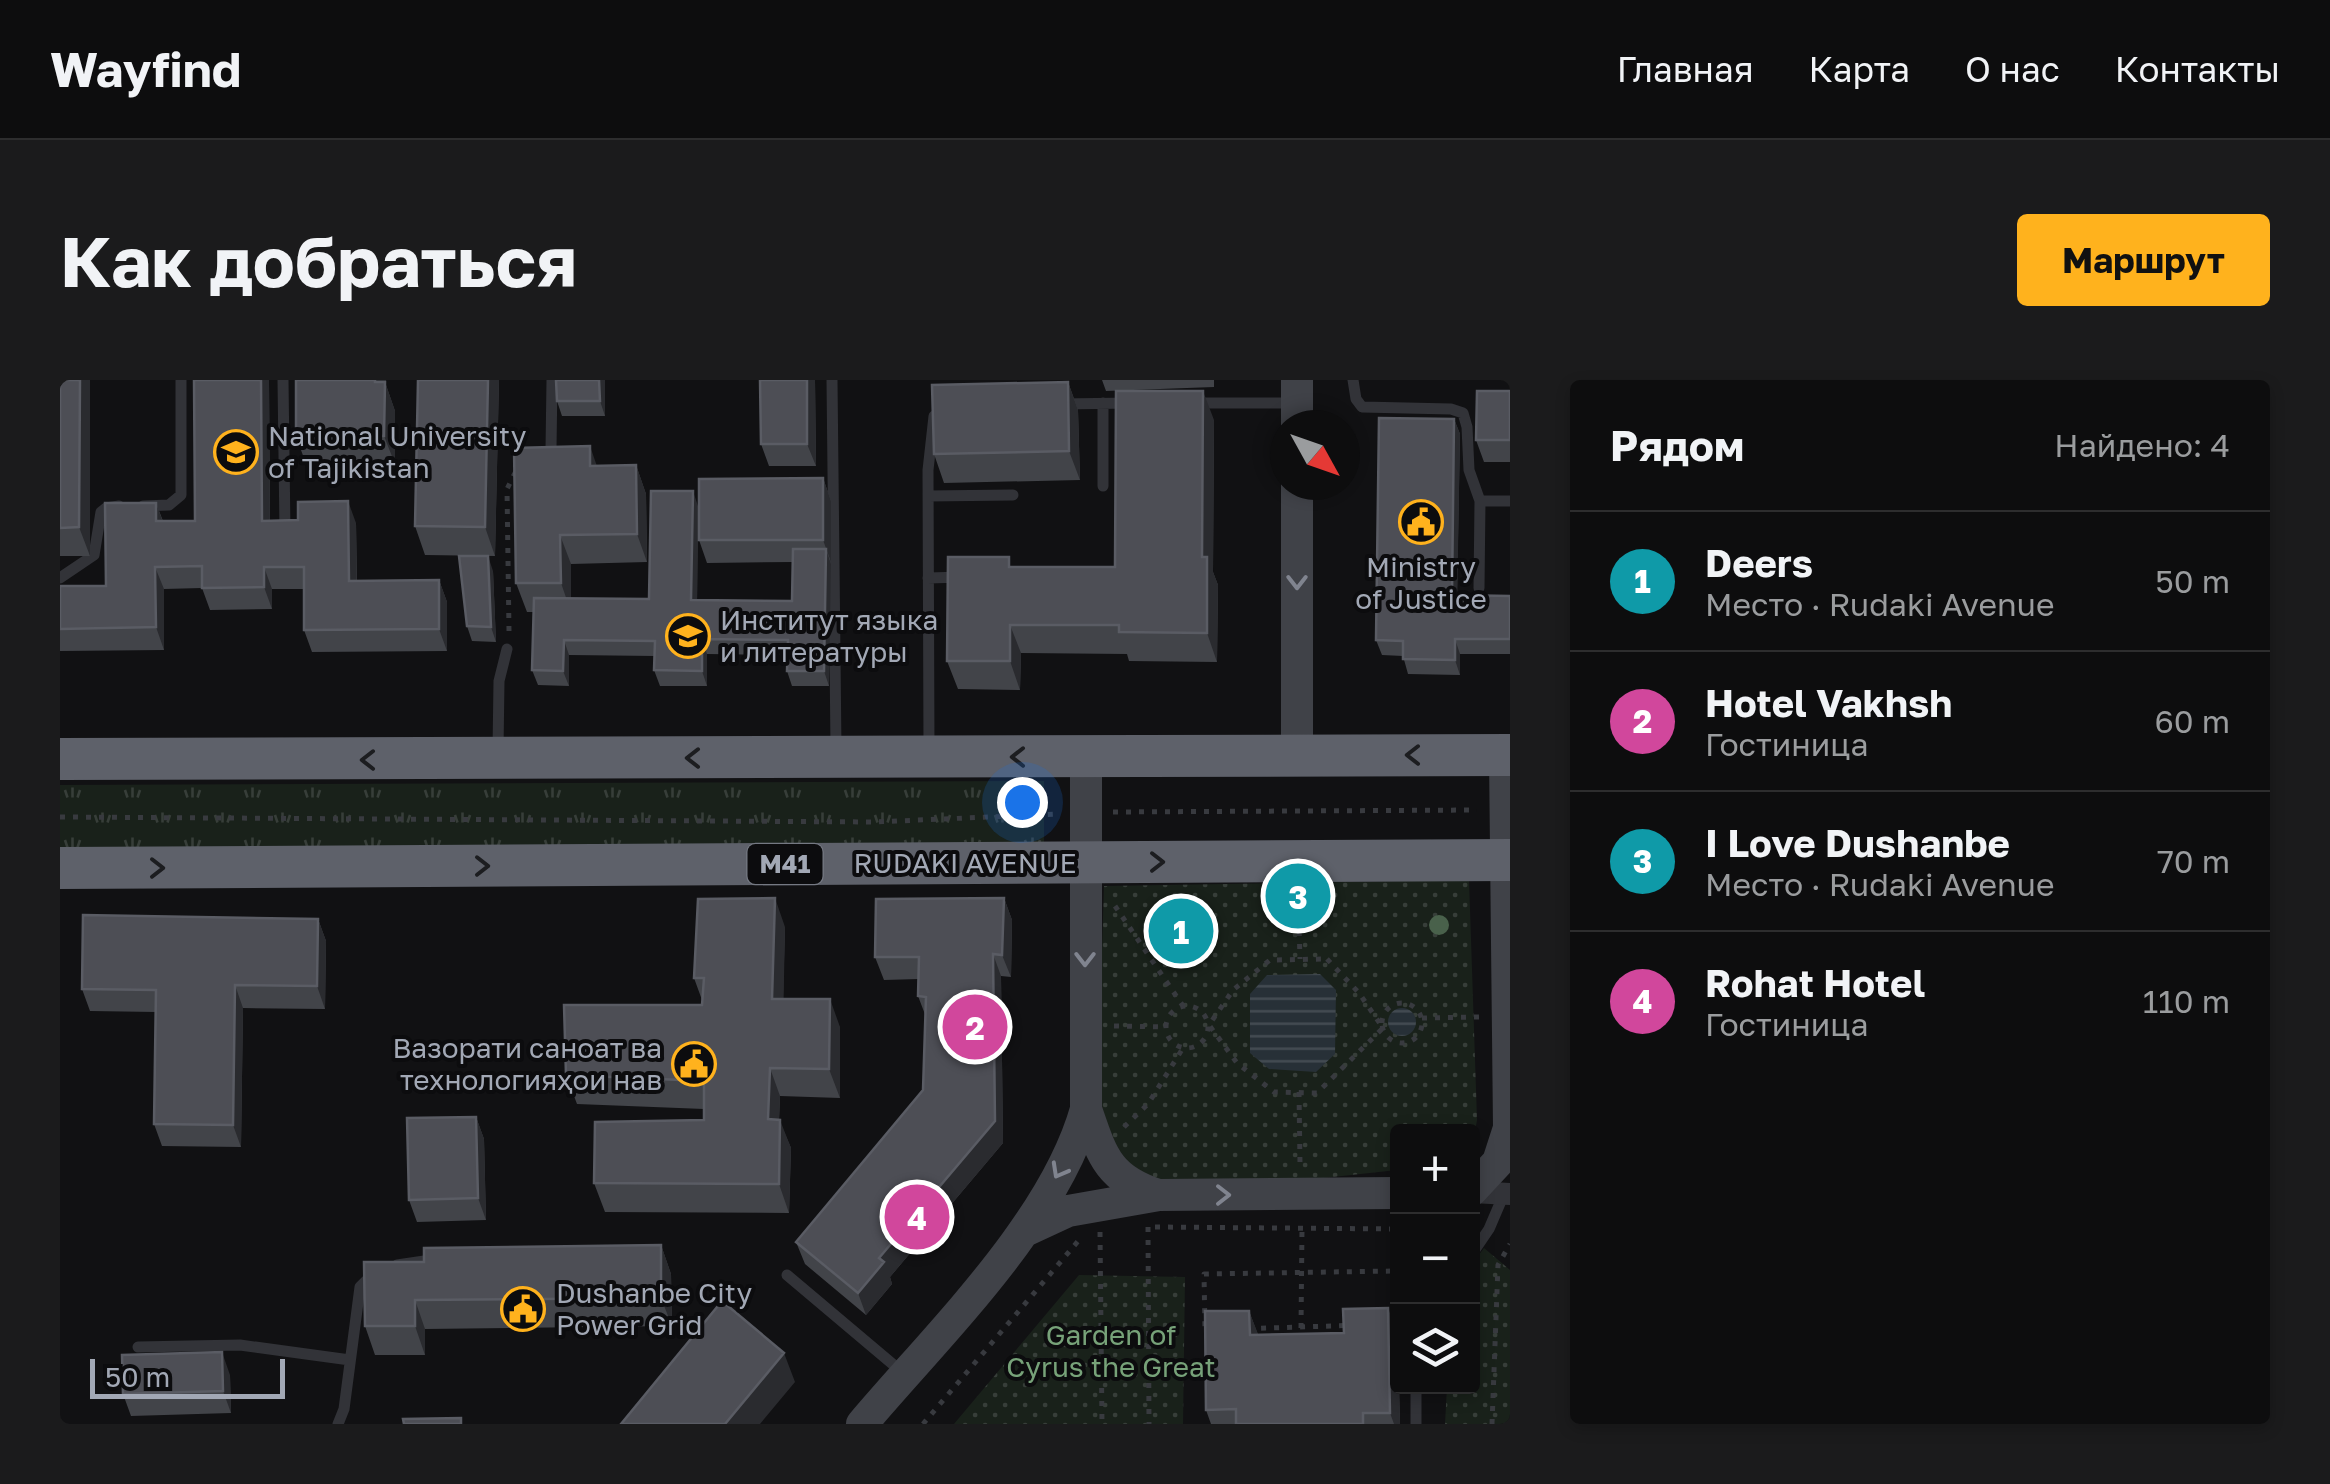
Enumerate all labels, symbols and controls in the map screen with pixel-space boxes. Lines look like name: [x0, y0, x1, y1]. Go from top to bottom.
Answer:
text: Wayfind: [50, 40, 241, 98]
text: Главная: [1617, 48, 1754, 90]
text: Карта: [1809, 48, 1910, 90]
text: О нас: [1965, 48, 2060, 90]
text: Контакты: [2115, 48, 2280, 90]
button: Маршрут: [2017, 214, 2270, 306]
text: Как добраться: [60, 218, 577, 302]
north arrow: [1270, 410, 1360, 500]
place label: National University of Tajikistan: [268, 419, 527, 484]
text: Рядом: [1610, 420, 1744, 470]
text: Найдено: 4: [2054, 426, 2230, 464]
school or university icon: National University of Tajikistan: [213, 429, 259, 475]
public building icon: Ministry of Justice: [1398, 499, 1444, 545]
text: Deers: [1705, 540, 1813, 585]
place label: Ministry of Justice: [1355, 550, 1487, 615]
text: 1: [1634, 562, 1651, 600]
text: 50 m: [2155, 562, 2230, 600]
one-way arrow: [1286, 576, 1308, 591]
text: Место · Rudaki Avenue: [1705, 585, 2055, 623]
place label: Институт языка и литературы: [720, 603, 938, 668]
school or university icon: Институт языка и литературы: [665, 613, 711, 659]
text: Hotel Vakhsh: [1705, 680, 1952, 725]
text: 2: [1633, 702, 1652, 740]
text: 60 m: [2154, 702, 2230, 740]
text: Гостиница: [1705, 725, 1869, 763]
one-way arrow: [1404, 744, 1420, 766]
one-way arrow: [1009, 746, 1025, 767]
one-way arrow: [684, 747, 700, 769]
one-way arrow: [359, 749, 374, 771]
your location: [997, 777, 1048, 828]
text: I Love Dushanbe: [1705, 820, 2010, 865]
text: 3: [1633, 842, 1652, 880]
text: 70 m: [2157, 842, 2230, 880]
road number: M41: [748, 844, 822, 884]
street label: RUDAKI AVENUE: [854, 846, 1077, 879]
one-way arrow: [1150, 851, 1166, 873]
one-way arrow: [476, 855, 491, 877]
one-way arrow: [150, 857, 166, 878]
pin: 3: [1266, 858, 1330, 934]
text: Место · Rudaki Avenue: [1705, 865, 2055, 903]
pin: 1: [1148, 894, 1214, 968]
one-way arrow: [1074, 952, 1096, 967]
text: Rohat Hotel: [1705, 960, 1925, 1005]
text: 4: [1632, 982, 1653, 1020]
text: 110 m: [2143, 982, 2230, 1020]
pin: 2: [942, 990, 1008, 1064]
text: Гостиница: [1705, 1005, 1869, 1043]
place label: Вазорати саноат ва технологияҳои нав: [392, 1031, 662, 1096]
public building icon: Вазорати саноат ва технологияҳои нав: [671, 1041, 717, 1087]
map controls: [1390, 1124, 1480, 1394]
button: +: [1390, 1124, 1480, 1214]
one-way arrow: [1052, 1160, 1072, 1178]
pin: 4: [884, 1180, 950, 1254]
one-way arrow: [1216, 1184, 1232, 1206]
button: −: [1390, 1214, 1480, 1304]
place label: Dushanbe City Power Grid: [556, 1276, 752, 1341]
public building icon: Dushanbe City Power Grid: [500, 1286, 546, 1332]
button: layers: [1390, 1304, 1480, 1394]
park label: Garden of Cyrus the Great: [1006, 1318, 1216, 1383]
scale bar: [90, 1354, 285, 1398]
text: 50 m: [105, 1360, 170, 1393]

